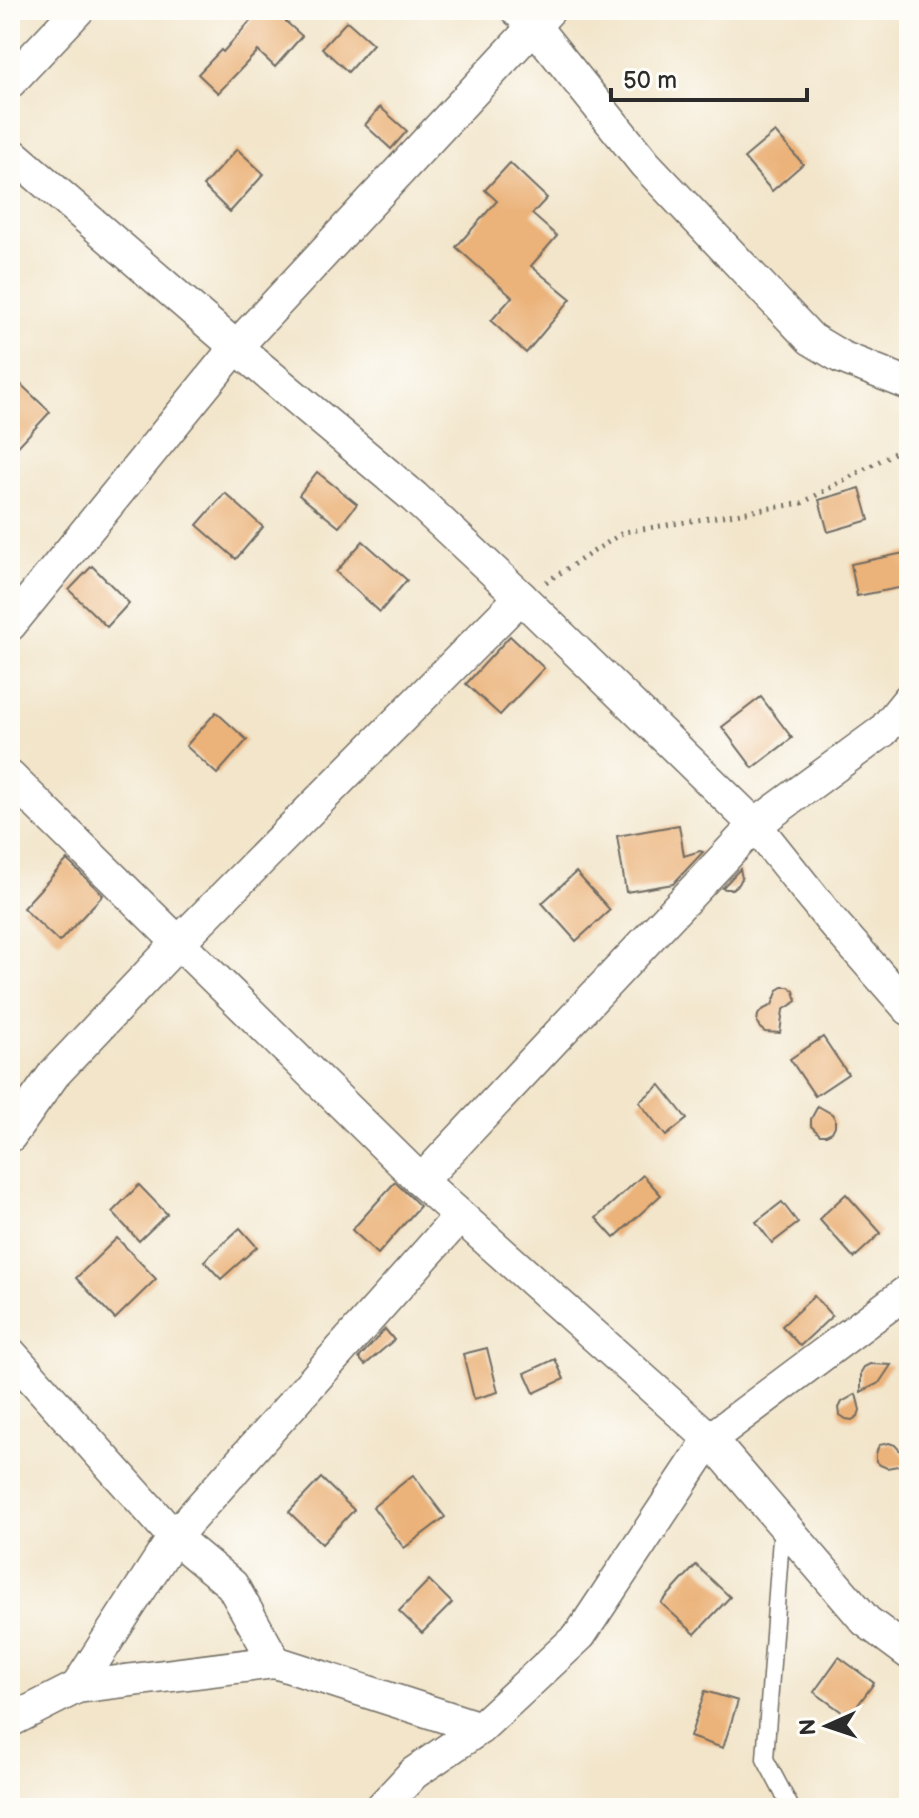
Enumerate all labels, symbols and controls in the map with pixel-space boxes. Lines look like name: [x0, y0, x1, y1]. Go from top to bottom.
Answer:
scale bar: [611, 52, 807, 102]
text: 50 m: [623, 66, 677, 95]
north arrow: [787, 1686, 867, 1766]
text: N: [795, 1718, 822, 1736]

